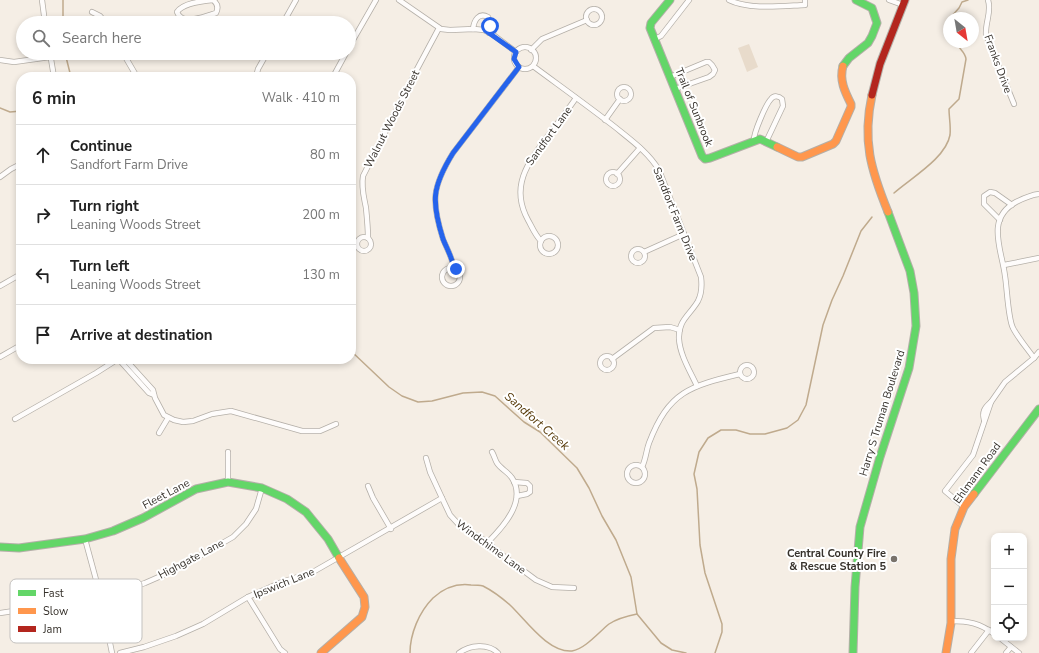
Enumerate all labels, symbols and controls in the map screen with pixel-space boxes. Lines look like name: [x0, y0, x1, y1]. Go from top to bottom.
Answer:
north arrow: [943, 12, 979, 48]
search box: [16, 16, 356, 60]
route start: [481, 17, 499, 35]
icon: search: [30, 27, 52, 49]
text: Search here: [62, 28, 142, 48]
street label: Franks Drive: [980, 33, 1016, 96]
street label: Trail of Sunbrook: [671, 65, 717, 149]
street label: Walnut Woods Street: [361, 67, 423, 170]
text: 6 min: [32, 87, 76, 110]
text: Walk · 410 m: [262, 89, 340, 107]
street label: Sandfort Lane: [522, 103, 576, 169]
text: Continue: [70, 136, 132, 156]
icon: ahead: [32, 144, 54, 166]
text: 80 m: [310, 146, 340, 164]
text: Sandfort Farm Drive: [70, 156, 188, 174]
street label: Sandfort Farm Drive: [649, 165, 701, 263]
text: Turn right: [70, 196, 139, 216]
icon: right: [32, 204, 54, 226]
text: 200 m: [302, 206, 340, 224]
text: Leaning Woods Street: [70, 216, 200, 234]
text: Turn left: [70, 256, 129, 276]
route end: [447, 260, 465, 278]
icon: left: [32, 264, 54, 286]
text: 130 m: [302, 266, 340, 284]
text: Leaning Woods Street: [70, 276, 200, 294]
icon: arrive: [32, 324, 54, 346]
text: Arrive at destination: [70, 325, 213, 345]
street label: Harry S Truman Boulevard: [856, 348, 908, 478]
water label: Sandfort Creek: [501, 388, 574, 454]
street label: Ehlmann Road: [950, 439, 1004, 507]
street label: Fleet Lane: [140, 475, 192, 513]
street label: Windchime Lane: [453, 516, 529, 578]
map controls: [991, 533, 1027, 641]
button: +: [991, 533, 1027, 569]
street label: Highgate Lane: [156, 535, 227, 583]
place label: Central County Fire & Rescue Station 5: [787, 546, 886, 574]
marker: Central County Fire & Rescue Station 5: [889, 554, 899, 564]
street label: Ipswich Lane: [251, 564, 317, 602]
button: −: [991, 569, 1027, 605]
legend: [10, 579, 142, 643]
text: Fast: [43, 586, 64, 601]
text: Slow: [43, 604, 68, 619]
button: locate: [991, 605, 1027, 641]
text: Jam: [42, 622, 62, 637]

